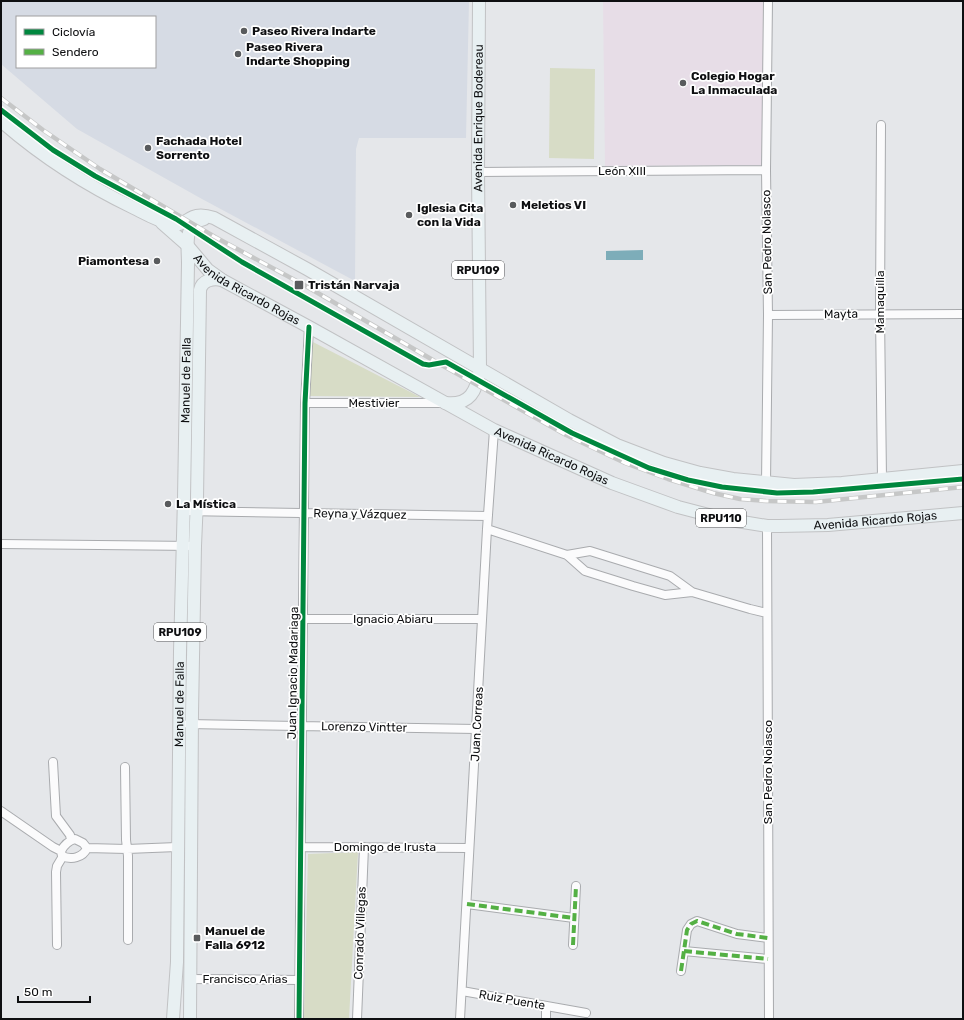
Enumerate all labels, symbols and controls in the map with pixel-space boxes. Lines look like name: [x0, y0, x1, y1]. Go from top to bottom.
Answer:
legend: [16, 16, 156, 68]
place label: Paseo Rivera Indarte: [252, 24, 376, 38]
text: Ciclovía: [52, 25, 95, 39]
marker: Paseo Rivera Indarte: [239, 26, 249, 36]
place label: Paseo Rivera Indarte Shopping: [246, 40, 350, 68]
street label: Avenida Enrique Bodereau: [471, 44, 486, 192]
text: Sendero: [52, 45, 99, 59]
marker: Paseo Rivera Indarte Shopping: [233, 49, 243, 59]
place label: Colegio Hogar La Inmaculada: [691, 69, 777, 97]
marker: Colegio Hogar La Inmaculada: [678, 78, 688, 88]
place label: Fachada Hotel Sorrento: [156, 134, 242, 162]
marker: Fachada Hotel Sorrento: [143, 143, 153, 153]
street label: León XIII: [598, 164, 646, 178]
street label: San Pedro Nolasco: [759, 190, 775, 294]
place label: Meletios VI: [521, 198, 586, 212]
marker: Meletios VI: [508, 200, 518, 210]
place label: Iglesia Cita con la Vida: [417, 201, 483, 229]
marker: Iglesia Cita con la Vida: [404, 210, 414, 220]
street label: Avenida Ricardo Rojas: [191, 251, 302, 328]
place label: Piamontesa: [78, 254, 149, 268]
marker: Piamontesa: [152, 256, 162, 266]
road number: RPU109: [452, 261, 504, 279]
street label: Mamaquilla: [873, 270, 887, 334]
place label: Tristán Narvaja: [308, 278, 400, 292]
marker: Tristán Narvaja: [293, 279, 305, 291]
street label: Mayta: [824, 307, 858, 321]
street label: Manuel de Falla: [178, 337, 194, 423]
street label: Mestivier: [349, 396, 400, 410]
street label: Avenida Ricardo Rojas: [492, 424, 611, 488]
place label: La Mística: [176, 497, 236, 511]
marker: La Mística: [163, 499, 173, 509]
street label: Reyna y Vázquez: [313, 506, 407, 522]
street label: Avenida Ricardo Rojas: [814, 508, 938, 532]
road number: RPU110: [696, 509, 746, 527]
street label: Juan Ignacio Madariaga: [285, 606, 301, 740]
street label: Ignacio Abiaru: [353, 612, 433, 626]
road number: RPU109: [154, 623, 206, 641]
street label: Manuel de Falla: [172, 661, 187, 747]
street label: Juan Correas: [468, 686, 486, 762]
street label: Lorenzo Vintter: [321, 719, 408, 735]
street label: San Pedro Nolasco: [761, 720, 775, 824]
street label: Domingo de Irusta: [334, 840, 436, 854]
street label: Conrado Villegas: [351, 886, 369, 980]
place label: Manuel de Falla 6912: [205, 924, 265, 952]
marker: Manuel de Falla 6912: [192, 933, 202, 943]
street label: Francisco Arias: [202, 972, 288, 986]
scale bar: [18, 978, 90, 1004]
text: 50 m: [24, 985, 52, 999]
street label: Ruiz Puente: [478, 987, 547, 1013]

